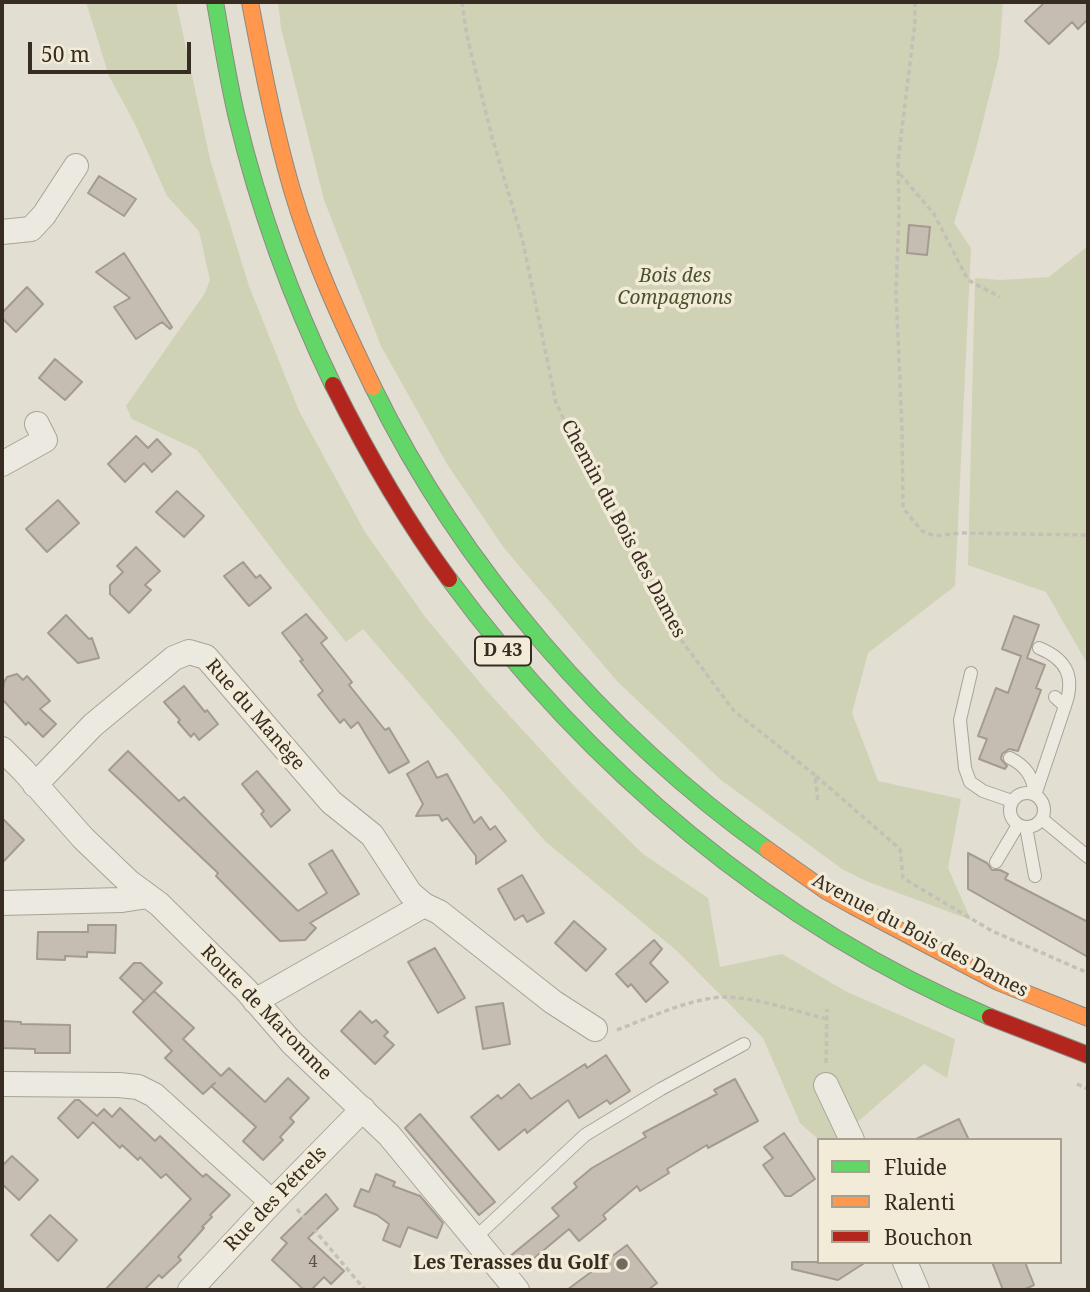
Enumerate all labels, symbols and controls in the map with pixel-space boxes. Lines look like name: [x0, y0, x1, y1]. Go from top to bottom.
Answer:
scale bar: [32, 28, 194, 72]
text: 50 m: [41, 40, 90, 68]
park label: Bois des Compagnons: [618, 266, 732, 310]
street label: Chemin du Bois des Dames: [556, 416, 690, 642]
road number: D 43: [475, 636, 531, 666]
street label: Rue du Manège: [201, 655, 309, 775]
street label: Avenue du Bois des Dames: [808, 869, 1032, 1003]
street label: Route de Maromme: [196, 941, 336, 1085]
legend: [817, 1138, 1062, 1264]
street label: Rue des Pétrels: [220, 1142, 332, 1256]
text: Fluide: [884, 1153, 947, 1181]
text: Ralenti: [884, 1188, 955, 1216]
text: Bouchon: [884, 1223, 973, 1251]
house number: 4: [309, 1252, 317, 1272]
place label: Les Terasses du Golf: [413, 1253, 608, 1275]
marker: Les Terasses du Golf: [614, 1256, 630, 1272]

